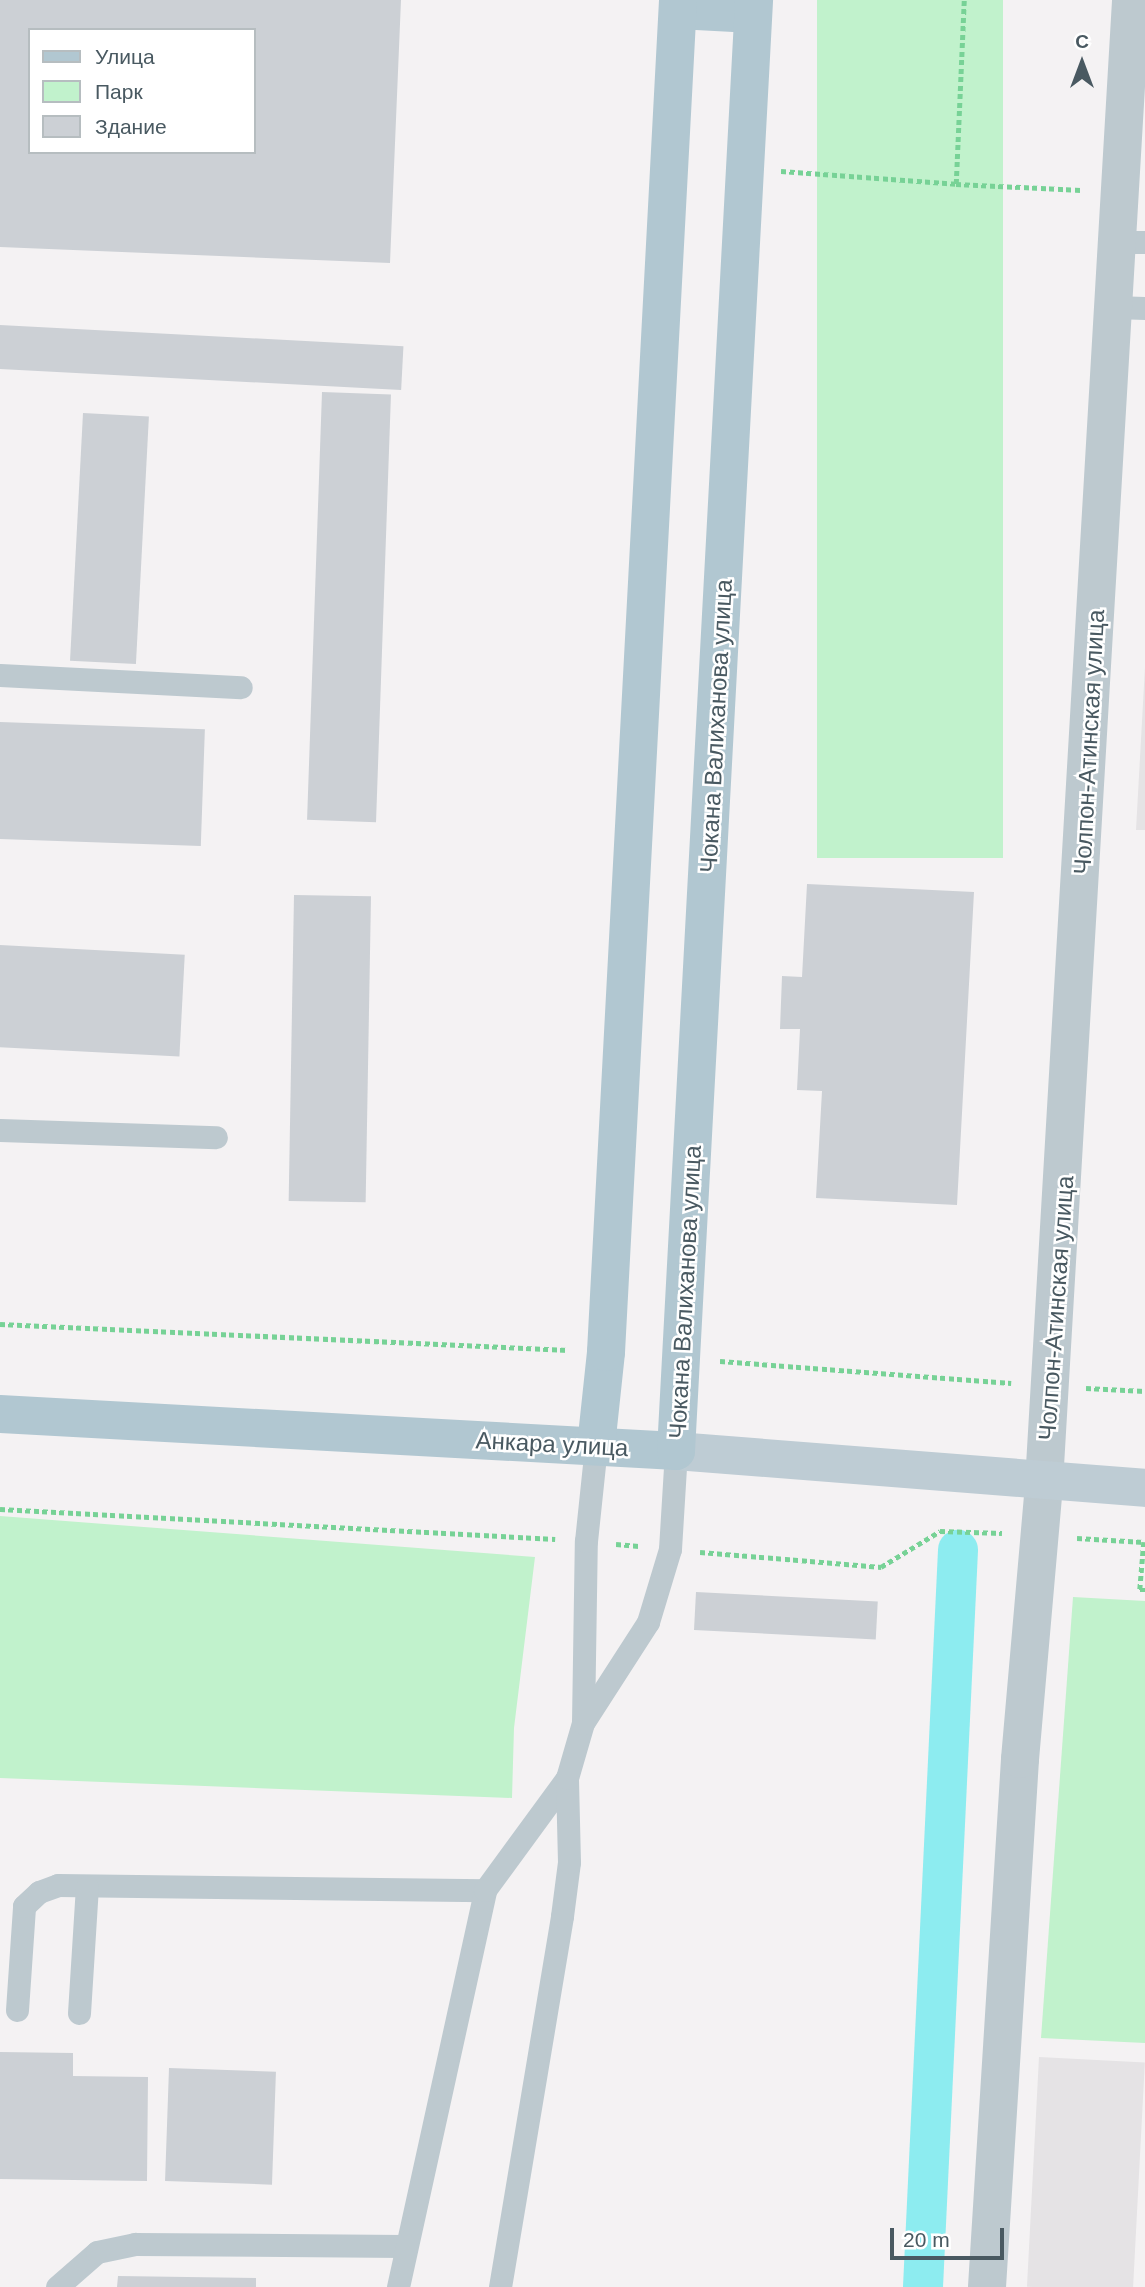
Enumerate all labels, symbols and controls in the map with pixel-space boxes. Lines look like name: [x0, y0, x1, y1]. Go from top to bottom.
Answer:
legend: [28, 28, 256, 154]
north arrow: [1047, 28, 1117, 98]
text: С: [1075, 31, 1089, 52]
text: Улица: [95, 45, 155, 68]
text: Парк: [95, 80, 143, 103]
text: Здание: [95, 115, 167, 138]
street label: Чокана Валиханова улица: [694, 578, 738, 874]
street label: Чолпон-Атинская улица: [1068, 609, 1110, 875]
street label: Чокана Валиханова улица: [663, 1144, 707, 1440]
street label: Чолпон-Атинская улица: [1032, 1175, 1080, 1441]
street label: Анкара улица: [475, 1426, 629, 1462]
scale bar: [893, 2214, 1007, 2258]
text: 20 m: [903, 2228, 950, 2251]

